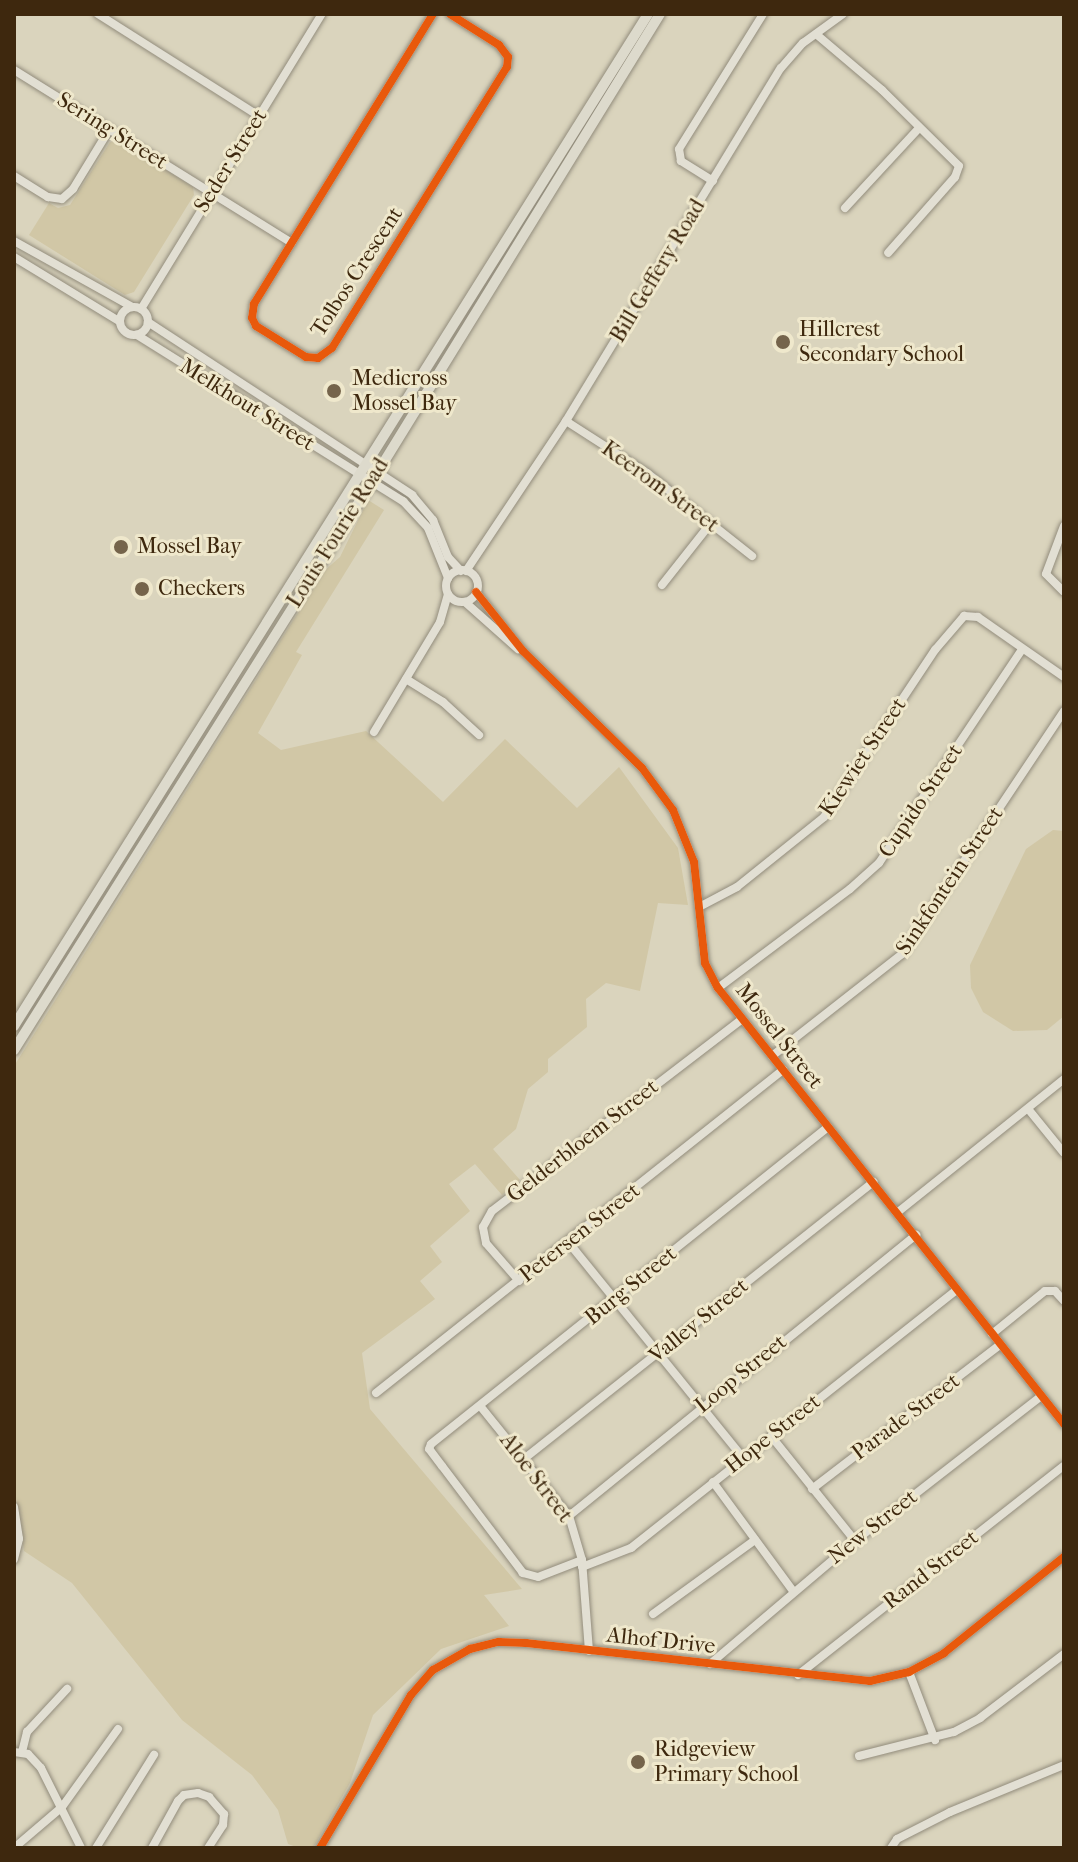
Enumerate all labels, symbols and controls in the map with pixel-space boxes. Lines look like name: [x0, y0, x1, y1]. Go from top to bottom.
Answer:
street label: Sering Street: [52, 87, 172, 175]
street label: Seder Street: [189, 104, 273, 218]
street label: Bill Geffery Road: [605, 194, 711, 348]
street label: Tolbos Crescent: [305, 202, 409, 342]
place label: Hillcrest Secondary School: [799, 316, 964, 368]
marker: Hillcrest Secondary School: [774, 333, 792, 351]
street label: Melkhout Street: [175, 353, 319, 457]
place label: Medicross Mossel Bay: [352, 365, 457, 416]
marker: Medicross Mossel Bay: [323, 380, 345, 402]
street label: Keerom Street: [596, 436, 724, 538]
street label: Louis Fourie Road: [281, 453, 395, 613]
place label: Mossel Bay: [137, 534, 242, 560]
marker: Mossel Bay: [112, 538, 130, 556]
place label: Checkers: [158, 576, 245, 602]
marker: Checkers: [133, 580, 151, 598]
street label: Kiewiet Street: [814, 693, 912, 821]
street label: Cupido Street: [873, 739, 969, 863]
street label: Sinkfontein Street: [891, 802, 1009, 960]
street label: Mossel Street: [730, 978, 828, 1094]
street label: Gelderbloem Street: [502, 1074, 664, 1208]
street label: Petersen Street: [514, 1178, 646, 1288]
street label: Burg Street: [580, 1241, 682, 1331]
street label: Valley Street: [644, 1273, 754, 1369]
street label: Loop Street: [690, 1329, 792, 1419]
street label: Parade Street: [847, 1368, 965, 1466]
street label: Hope Street: [720, 1389, 826, 1479]
street label: Aloe Street: [494, 1428, 578, 1528]
street label: New Street: [823, 1484, 923, 1570]
street label: Rand Street: [878, 1525, 984, 1615]
street label: Alhof Drive: [605, 1622, 717, 1660]
place label: Ridgeview Primary School: [654, 1736, 799, 1788]
marker: Ridgeview Primary School: [629, 1753, 647, 1771]

